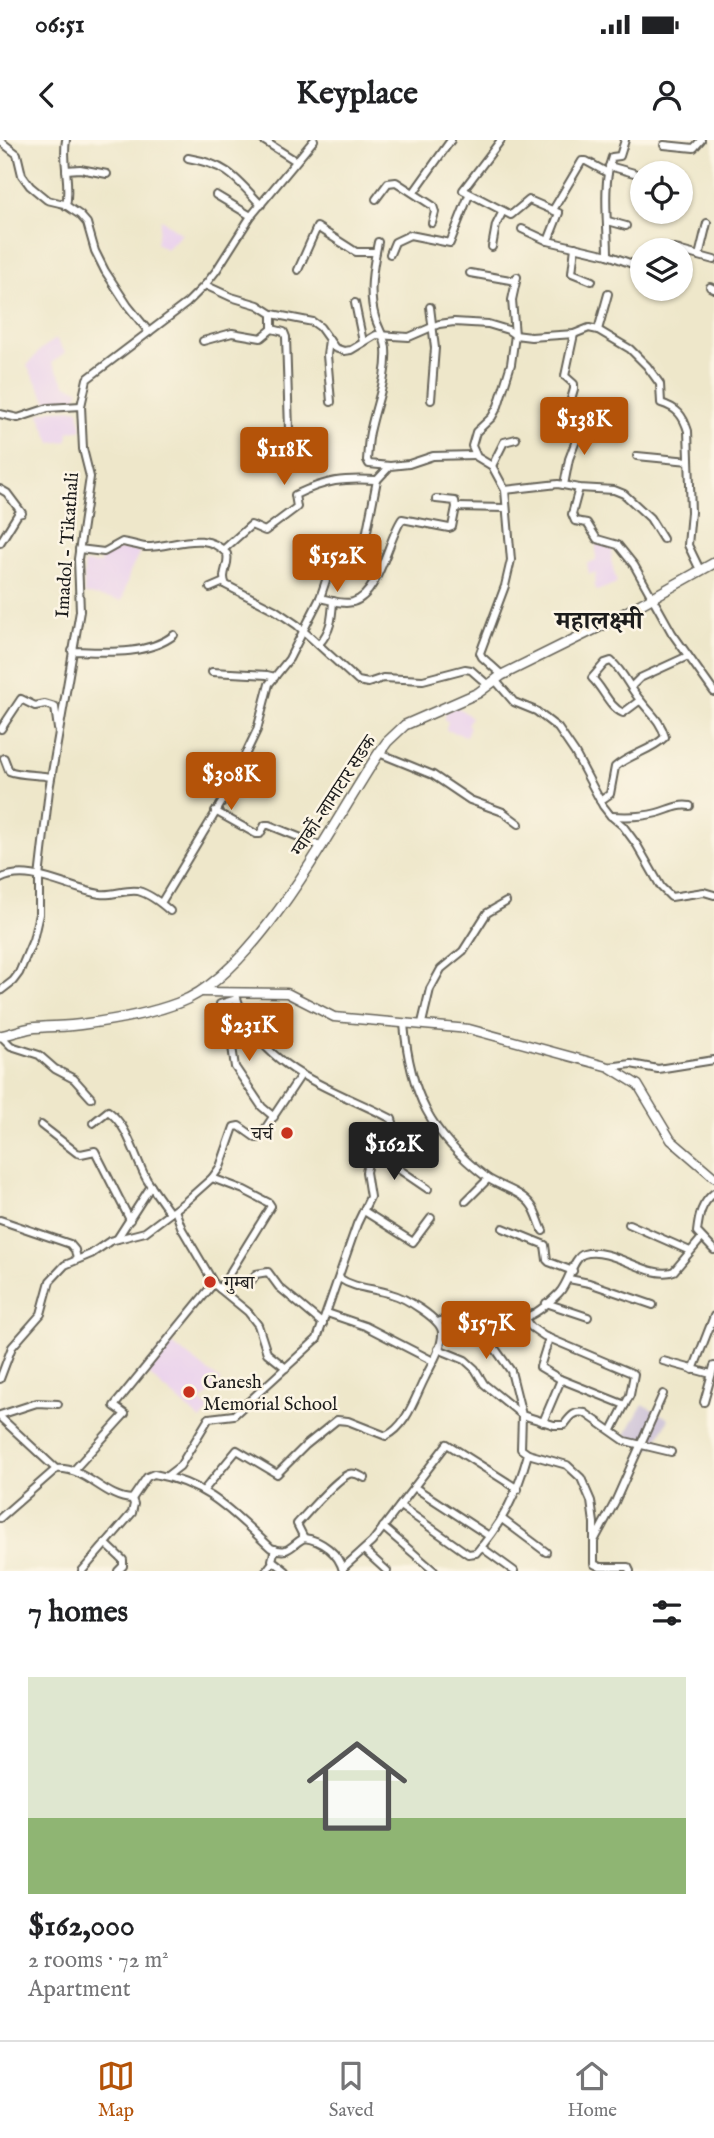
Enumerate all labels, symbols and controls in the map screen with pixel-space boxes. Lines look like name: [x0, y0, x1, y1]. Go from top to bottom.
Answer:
text: 06:51: [35, 8, 85, 41]
text: Keyplace: [296, 74, 418, 115]
icon: back: [28, 76, 66, 114]
icon: person: [648, 76, 686, 114]
map controls: [630, 161, 693, 301]
button: locate: [630, 161, 693, 224]
button: layers: [630, 238, 693, 301]
pin: $138K: [535, 398, 633, 457]
text: $138K: [556, 405, 612, 434]
pin: $118K: [235, 428, 333, 487]
text: $118K: [256, 435, 312, 464]
street label: Imadol - Tikathali: [51, 471, 85, 619]
pin: $152K: [288, 534, 386, 594]
text: $152K: [309, 542, 365, 571]
district label: महालक्ष्मी: [553, 605, 645, 638]
street label: ग्वार्को-लामाटार सडक: [286, 730, 383, 862]
pin: $308K: [182, 752, 280, 812]
text: $308K: [202, 760, 260, 789]
pin: $231K: [200, 1004, 298, 1063]
text: $231K: [220, 1011, 278, 1040]
pin: $162K: [345, 1122, 443, 1182]
place label: चर्च: [250, 1123, 274, 1147]
marker: चर्च: [279, 1125, 295, 1141]
text: $162K: [365, 1130, 423, 1159]
place label: गुम्बा: [223, 1272, 256, 1296]
marker: गुम्बा: [202, 1274, 218, 1290]
pin: $157K: [437, 1302, 535, 1361]
text: $157K: [457, 1309, 515, 1338]
place label: Ganesh Memorial School: [203, 1371, 338, 1417]
marker: Ganesh Memorial School: [181, 1384, 197, 1400]
text: 7 homes: [28, 1594, 128, 1632]
icon: filters: [648, 1594, 686, 1632]
icon: home: [294, 1723, 420, 1849]
text: $162,000: [28, 1908, 135, 1946]
text: 2 rooms · 72 m²: [28, 1946, 169, 1975]
text: Apartment: [28, 1975, 131, 2004]
tab: Map: [97, 2057, 135, 2123]
tab: Saved: [329, 2057, 374, 2123]
tab: Home: [567, 2057, 617, 2123]

